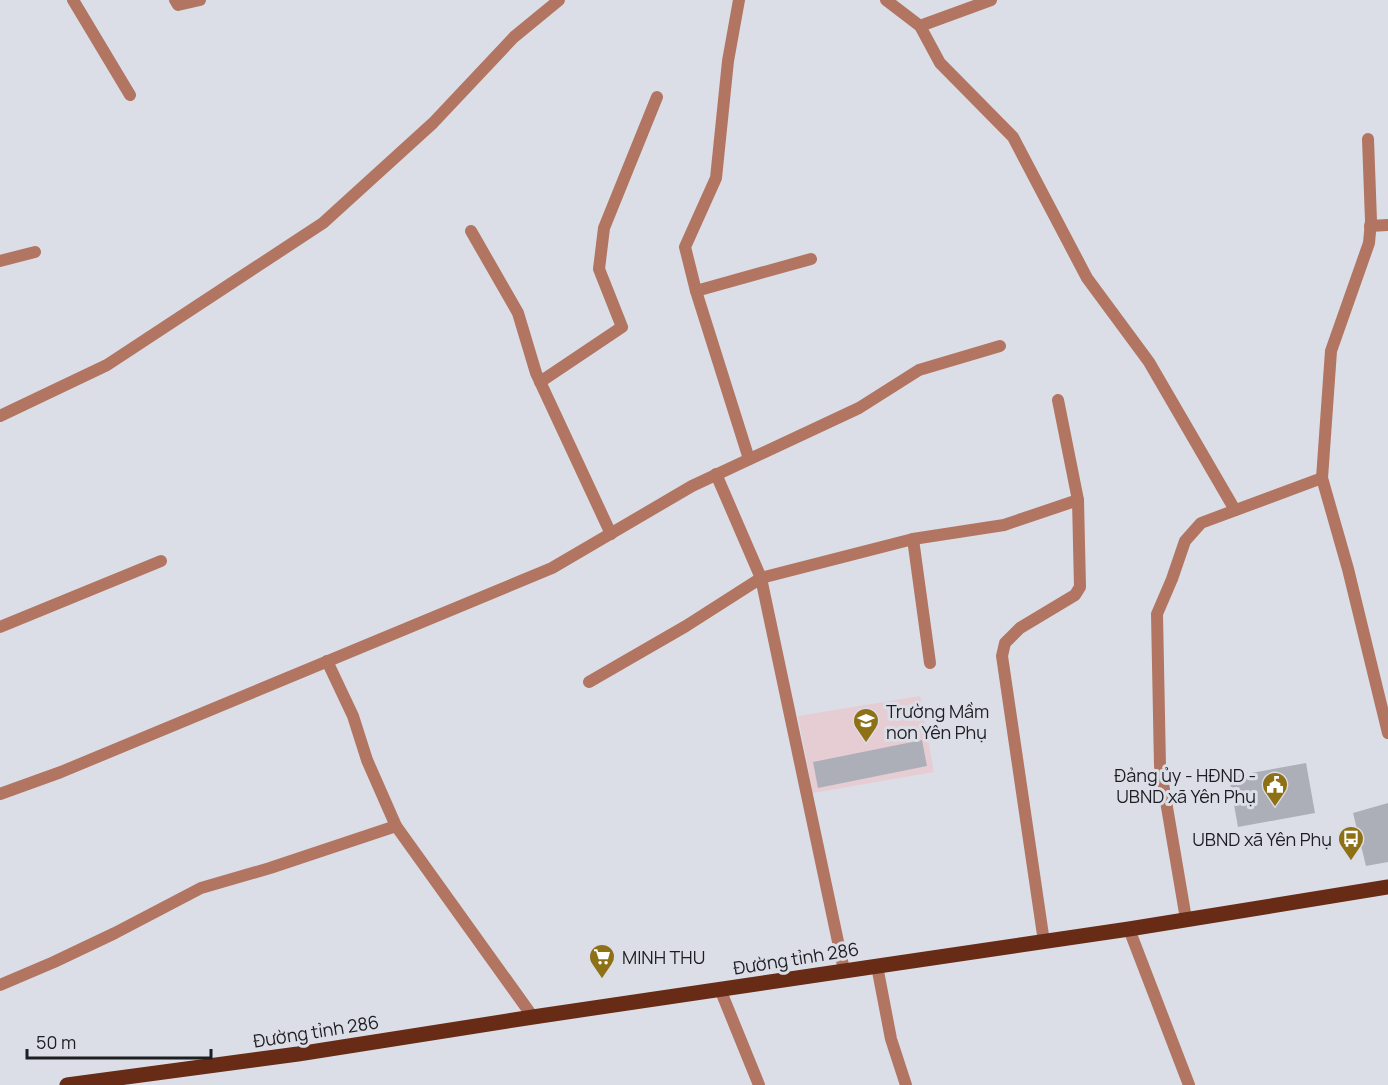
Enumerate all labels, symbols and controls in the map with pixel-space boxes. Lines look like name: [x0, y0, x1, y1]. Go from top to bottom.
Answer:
place label: Trường Mầm non Yên Phụ: [886, 699, 989, 744]
school or university icon: Trường Mầm non Yên Phụ: [851, 706, 881, 744]
place label: Đảng ủy - HĐND - UBND xã Yên Phụ: [1114, 763, 1256, 808]
public building icon: Đảng ủy - HĐND - UBND xã Yên Phụ: [1260, 770, 1290, 808]
bus stop icon: UBND xã Yên Phụ: [1336, 824, 1366, 862]
place label: UBND xã Yên Phụ: [1192, 827, 1332, 851]
street label: Đường tỉnh 286: [731, 936, 861, 980]
supermarket icon: MINH THU: [587, 942, 617, 980]
place label: MINH THU: [622, 945, 705, 969]
street label: Đường tỉnh 286: [251, 1009, 381, 1053]
scale bar: [27, 1022, 212, 1060]
text: 50 m: [36, 1030, 76, 1054]

